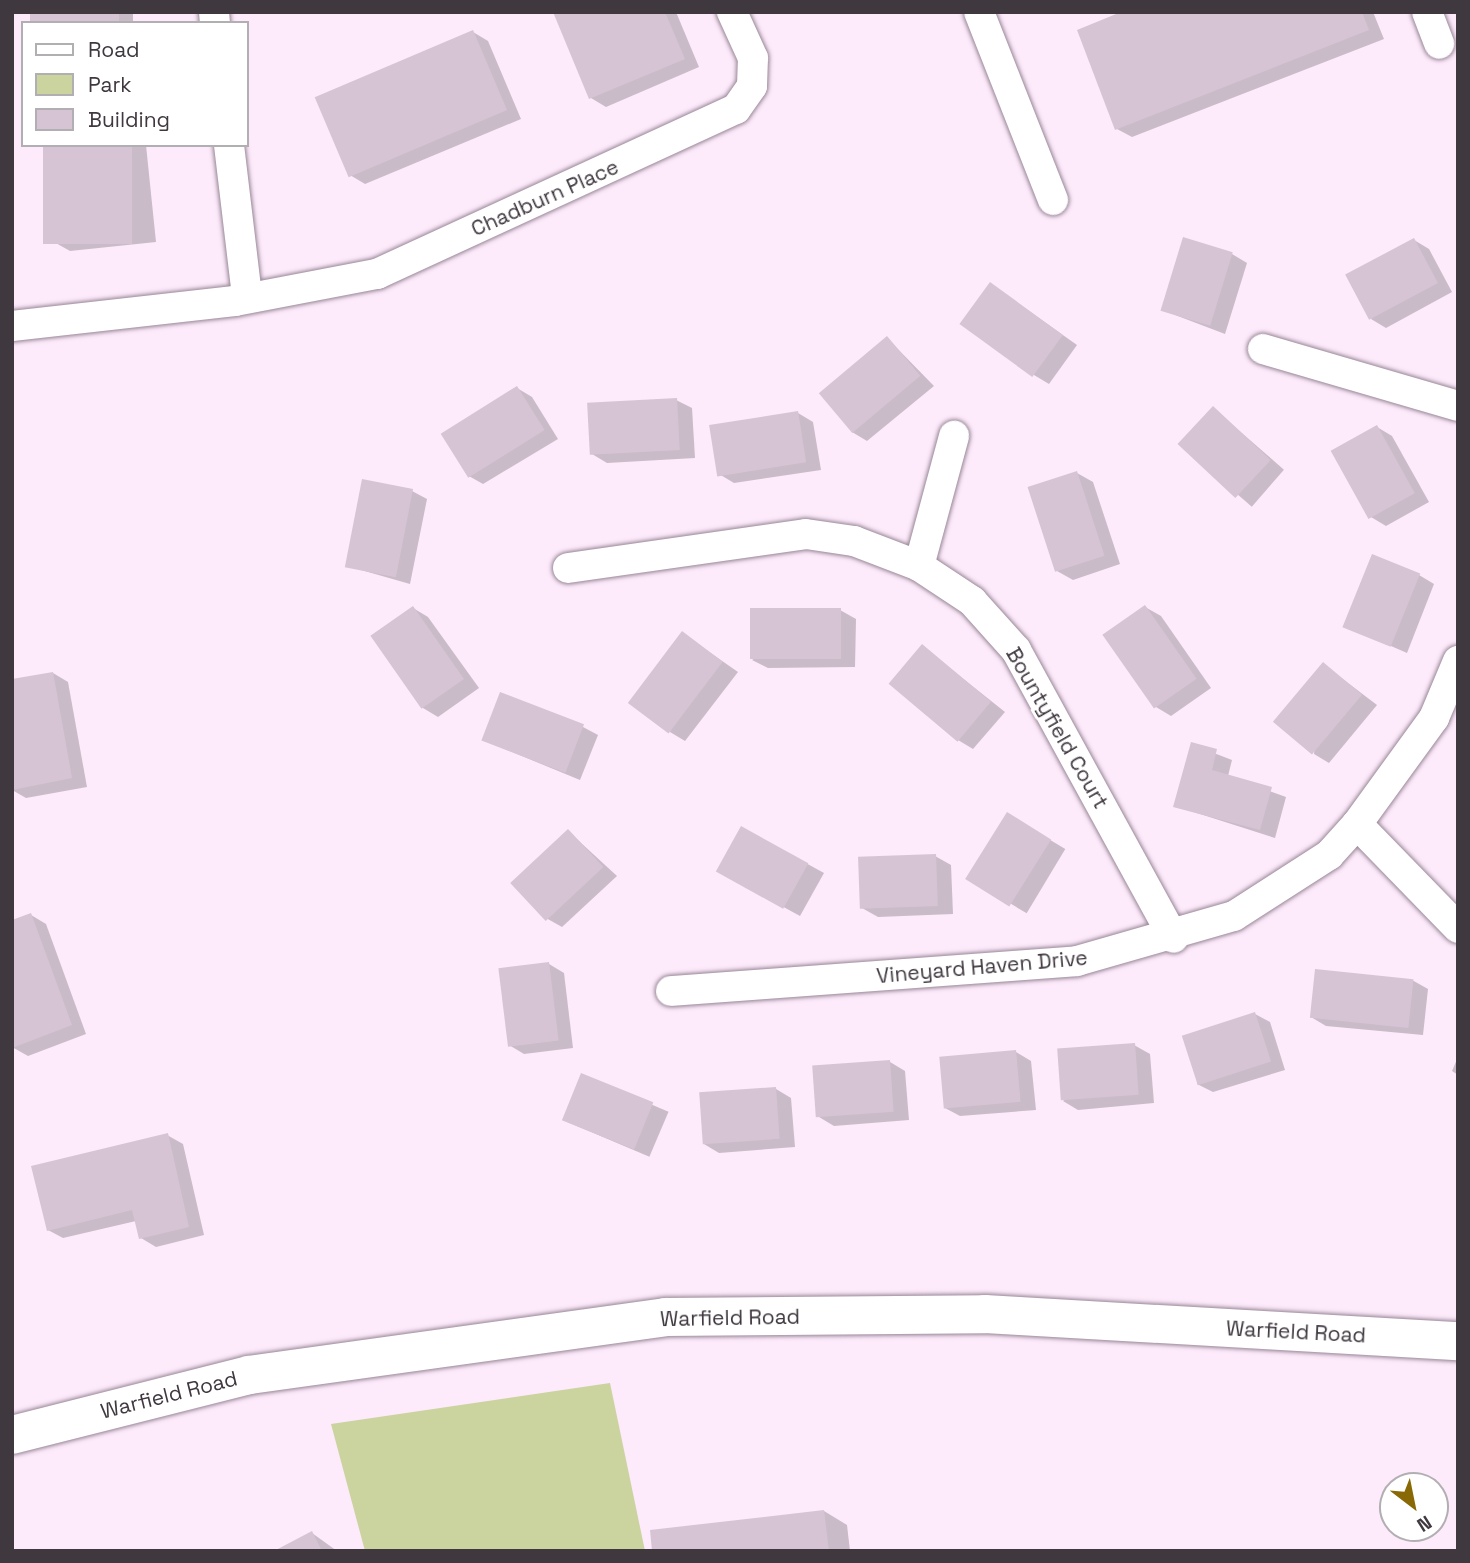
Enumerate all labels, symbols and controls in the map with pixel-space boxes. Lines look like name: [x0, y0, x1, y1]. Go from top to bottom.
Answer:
legend: [21, 21, 248, 147]
text: Road: [88, 36, 140, 63]
text: Park: [88, 71, 132, 98]
text: Building: [88, 106, 170, 133]
street label: Chadburn Place: [467, 154, 623, 242]
street label: Bountyfield Court: [1001, 643, 1113, 813]
street label: Vineyard Haven Drive: [875, 945, 1089, 989]
street label: Warfield Road: [660, 1304, 800, 1332]
street label: Warfield Road: [1225, 1316, 1367, 1348]
street label: Warfield Road: [98, 1366, 240, 1424]
north arrow: [1379, 1472, 1449, 1542]
text: N: [1412, 1510, 1436, 1538]

